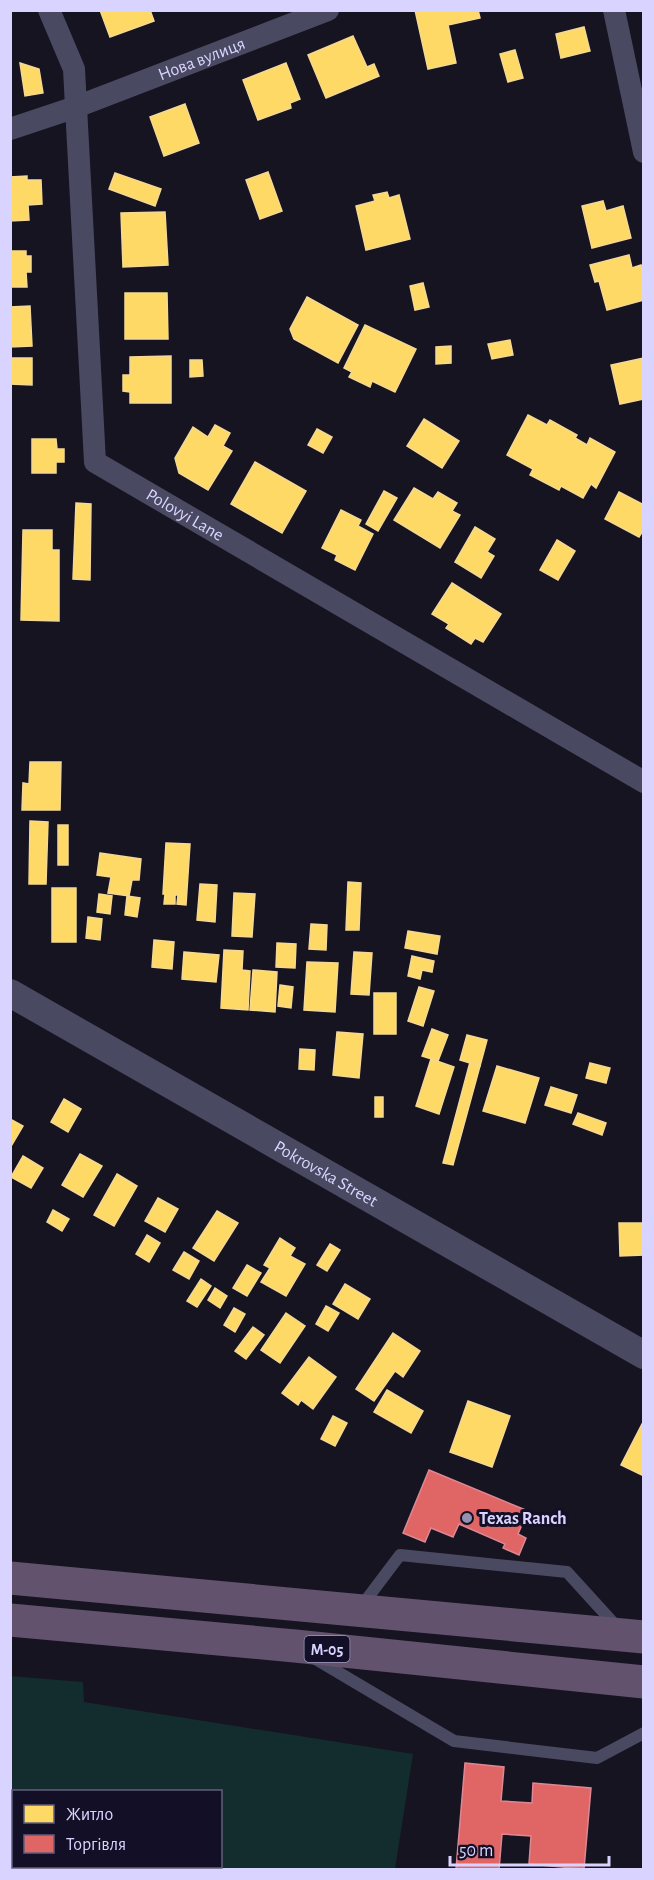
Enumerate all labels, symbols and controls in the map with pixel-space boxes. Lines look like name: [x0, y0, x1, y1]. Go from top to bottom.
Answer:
street label: Нова вулиця: [156, 35, 248, 85]
street label: Polovyi Lane: [143, 486, 227, 545]
street label: Pokrovska Street: [271, 1138, 381, 1211]
place label: Texas Ranch: [479, 1510, 567, 1528]
marker: Texas Ranch: [460, 1511, 474, 1525]
road number: М-05: [304, 1636, 350, 1662]
legend: [12, 1790, 222, 1868]
text: Житло: [66, 1806, 113, 1824]
scale bar: [450, 1829, 609, 1867]
text: Торгівля: [66, 1836, 126, 1854]
text: 50 m: [459, 1842, 493, 1860]

